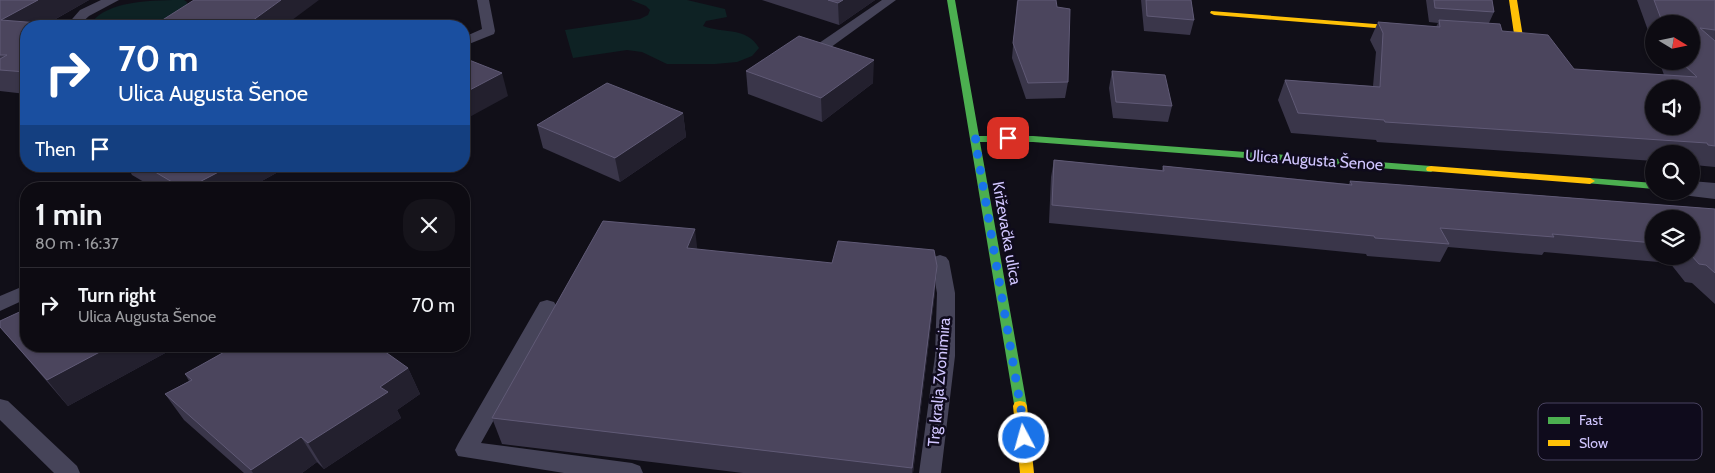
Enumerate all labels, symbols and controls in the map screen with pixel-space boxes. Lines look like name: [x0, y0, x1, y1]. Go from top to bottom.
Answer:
north arrow: [1645, 15, 1700, 70]
map controls: [1645, 15, 1700, 265]
text: 70 m: [118, 37, 199, 80]
icon: right: [35, 40, 100, 105]
text: Ulica Augusta Šenoe: [118, 80, 308, 107]
button: sound: [1645, 80, 1700, 135]
pin: [987, 117, 1029, 159]
icon: arrive: [994, 124, 1022, 152]
icon: arrive: [86, 135, 114, 163]
text: Then: [35, 138, 76, 161]
button: search: [1645, 145, 1700, 200]
street label: Ulica Augusta Šenoe: [1244, 146, 1384, 174]
street label: Križevačka ulica: [989, 180, 1025, 286]
text: 1 min: [35, 196, 103, 233]
button: close: [403, 199, 455, 251]
button: layers: [1645, 210, 1700, 265]
text: 80 m · 16:37: [35, 234, 119, 253]
text: Turn right: [78, 284, 156, 307]
icon: right: [35, 291, 63, 319]
text: 70 m: [411, 294, 455, 317]
text: Ulica Augusta Šenoe: [78, 307, 216, 326]
street label: Trg kralja Zvonimira: [924, 316, 954, 447]
legend: [1538, 403, 1702, 460]
position arrow: [997, 411, 1049, 463]
text: Fast: [1579, 411, 1603, 429]
text: Slow: [1579, 434, 1608, 452]

